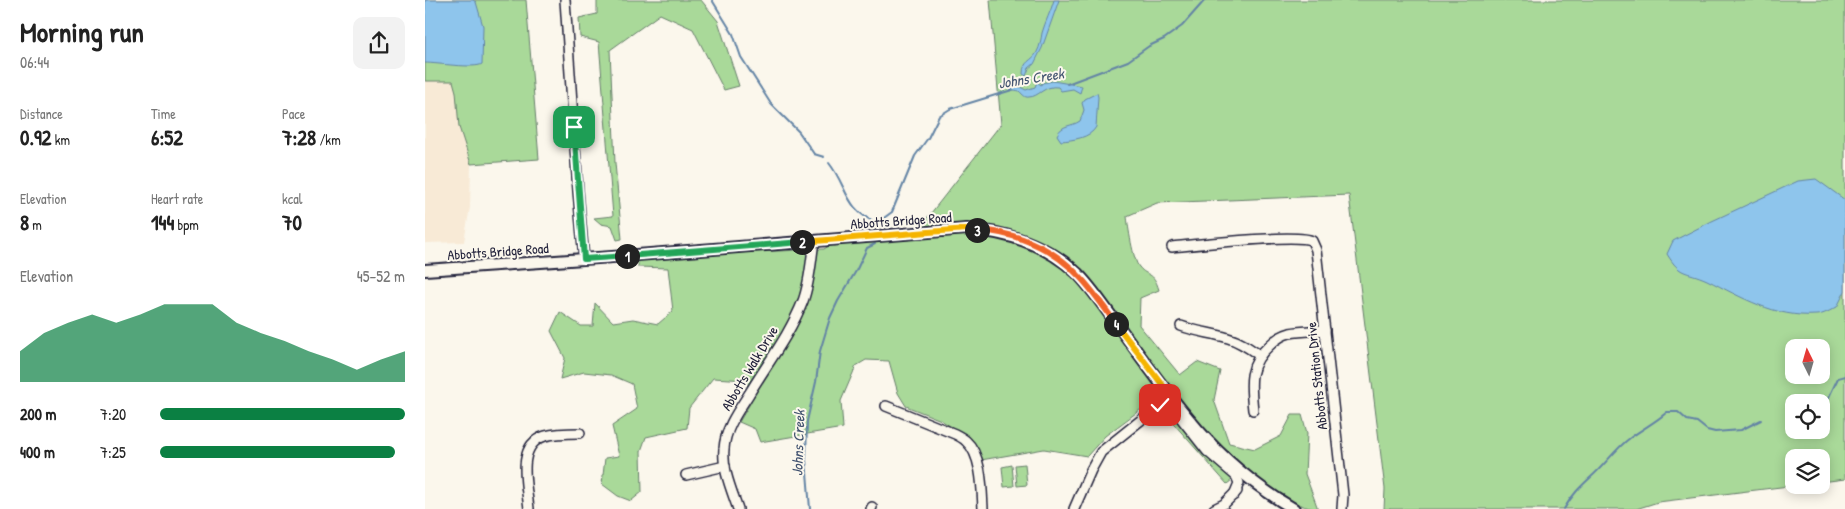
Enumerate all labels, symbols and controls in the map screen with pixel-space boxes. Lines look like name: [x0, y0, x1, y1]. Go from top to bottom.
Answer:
text: Morning run: [20, 13, 144, 51]
button: share: [353, 17, 405, 69]
text: 06:44: [20, 51, 49, 73]
water label: Johns Creek: [997, 62, 1067, 94]
text: Distance: [20, 104, 63, 123]
text: Time: [151, 104, 176, 123]
text: Pace: [282, 104, 305, 123]
pin: [553, 106, 595, 148]
icon: arrive: [560, 113, 588, 141]
text: 0.92: [20, 123, 51, 152]
text: 6:52: [151, 123, 183, 152]
text: 7:28: [282, 123, 316, 152]
text: km: [51, 130, 70, 149]
text: /km: [316, 130, 341, 149]
text: Elevation: [20, 189, 67, 208]
text: Heart rate: [151, 189, 203, 208]
text: kcal: [282, 189, 302, 208]
street label: Abbotts Bridge Road: [850, 207, 953, 234]
text: 8: [20, 208, 29, 237]
text: 144: [151, 208, 174, 237]
text: 70: [282, 208, 302, 237]
text: m: [29, 215, 42, 234]
text: bpm: [174, 215, 199, 234]
pin: 3: [965, 218, 989, 242]
text: 3: [974, 221, 981, 240]
pin: 2: [789, 230, 815, 254]
text: 2: [799, 233, 806, 252]
street label: Abbotts Bridge Road: [447, 238, 550, 265]
pin: 1: [615, 244, 639, 268]
text: 1: [625, 247, 630, 266]
text: Elevation: [20, 265, 73, 287]
text: 45–52 m: [357, 265, 405, 287]
pin: 4: [1103, 312, 1129, 336]
text: 4: [1114, 315, 1119, 334]
street label: Abbotts Station Drive: [1301, 321, 1331, 431]
street label: Abbotts Walk Drive: [716, 322, 782, 414]
north arrow: [1785, 339, 1830, 384]
map controls: [1785, 339, 1830, 494]
pin: [1139, 384, 1181, 426]
icon: check: [1146, 391, 1174, 419]
button: locate: [1785, 394, 1830, 439]
text: 200 m: [20, 403, 56, 425]
text: 7:20: [100, 403, 126, 425]
water label: Johns Creek: [786, 408, 810, 476]
text: 400 m: [20, 441, 55, 463]
text: 7:25: [100, 441, 126, 463]
button: layers: [1785, 449, 1830, 494]

